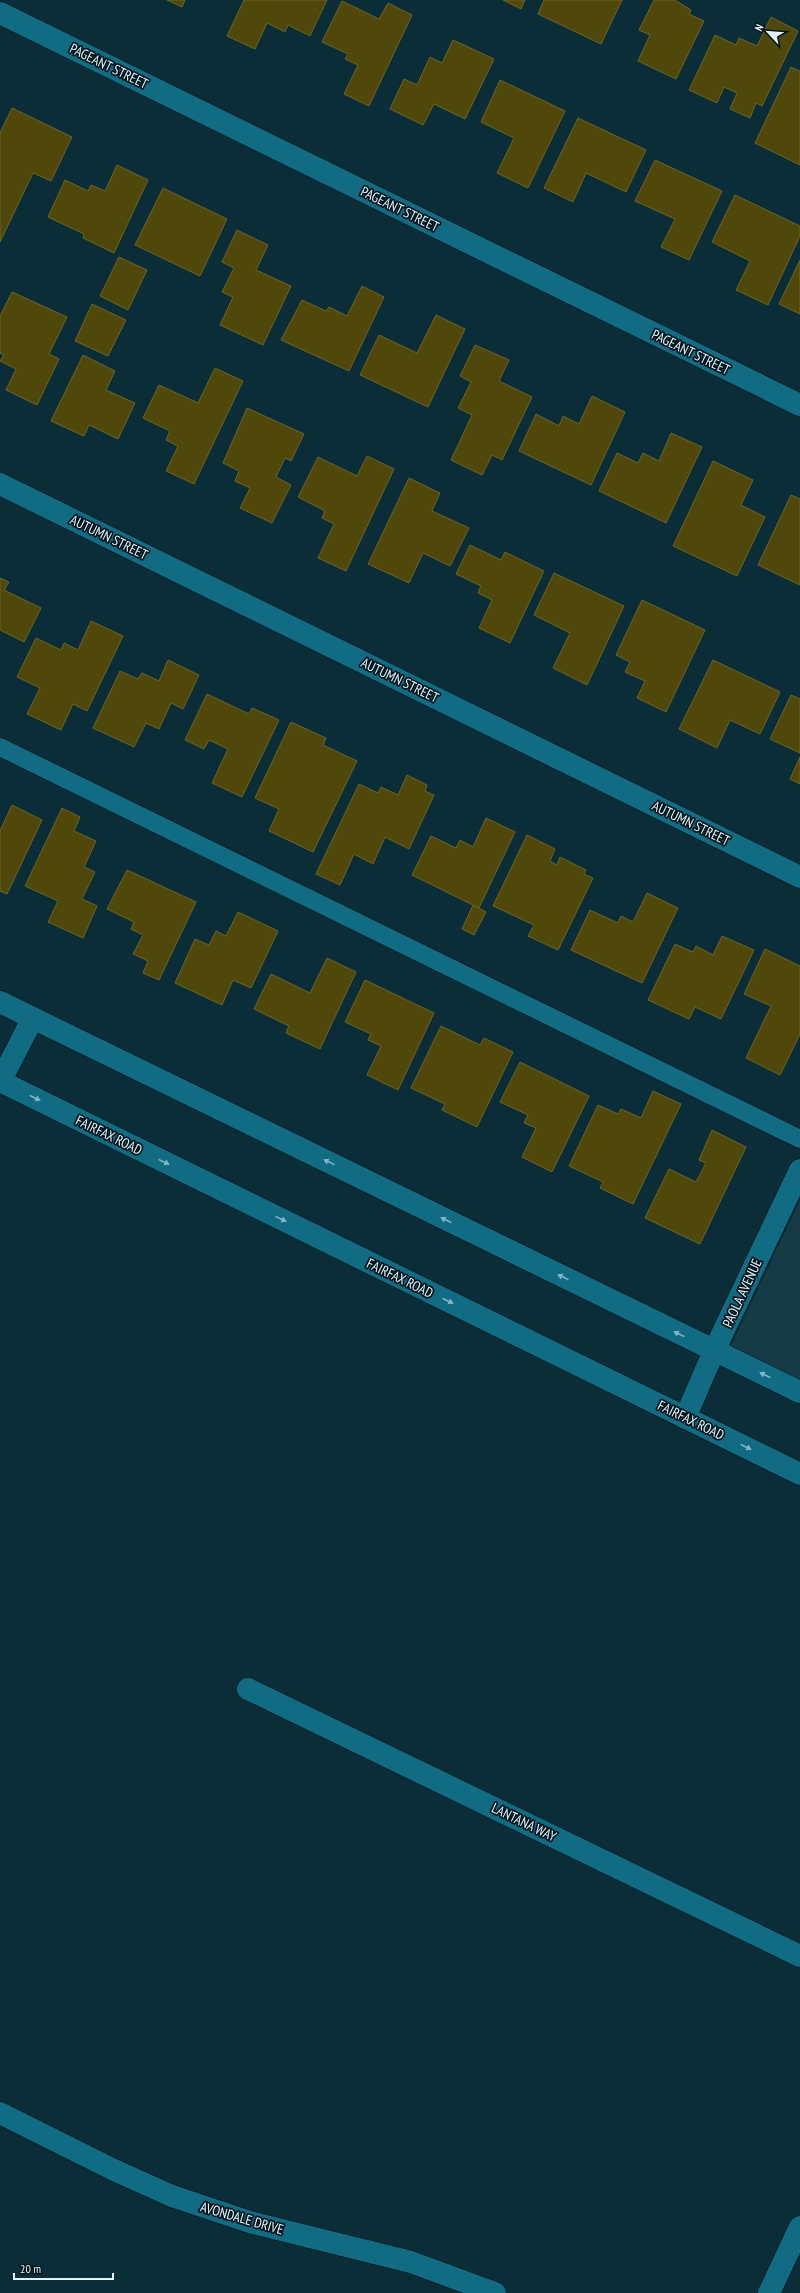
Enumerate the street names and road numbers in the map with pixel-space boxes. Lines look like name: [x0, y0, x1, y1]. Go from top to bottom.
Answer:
street label: PAGEANT STREET: [67, 39, 152, 93]
street label: PAGEANT STREET: [358, 182, 443, 236]
street label: PAGEANT STREET: [649, 325, 734, 379]
street label: AUTUMN STREET: [67, 510, 151, 564]
street label: AUTUMN STREET: [358, 653, 442, 707]
street label: AUTUMN STREET: [649, 796, 733, 850]
street label: FAIRFAX ROAD: [73, 1111, 145, 1159]
street label: FAIRFAX ROAD: [364, 1254, 436, 1302]
street label: PAOLA AVENUE: [718, 1256, 766, 1330]
street label: FAIRFAX ROAD: [655, 1396, 727, 1444]
street label: LANTANA WAY: [489, 1799, 560, 1846]
street label: AVONDALE DRIVE: [198, 2198, 286, 2238]

